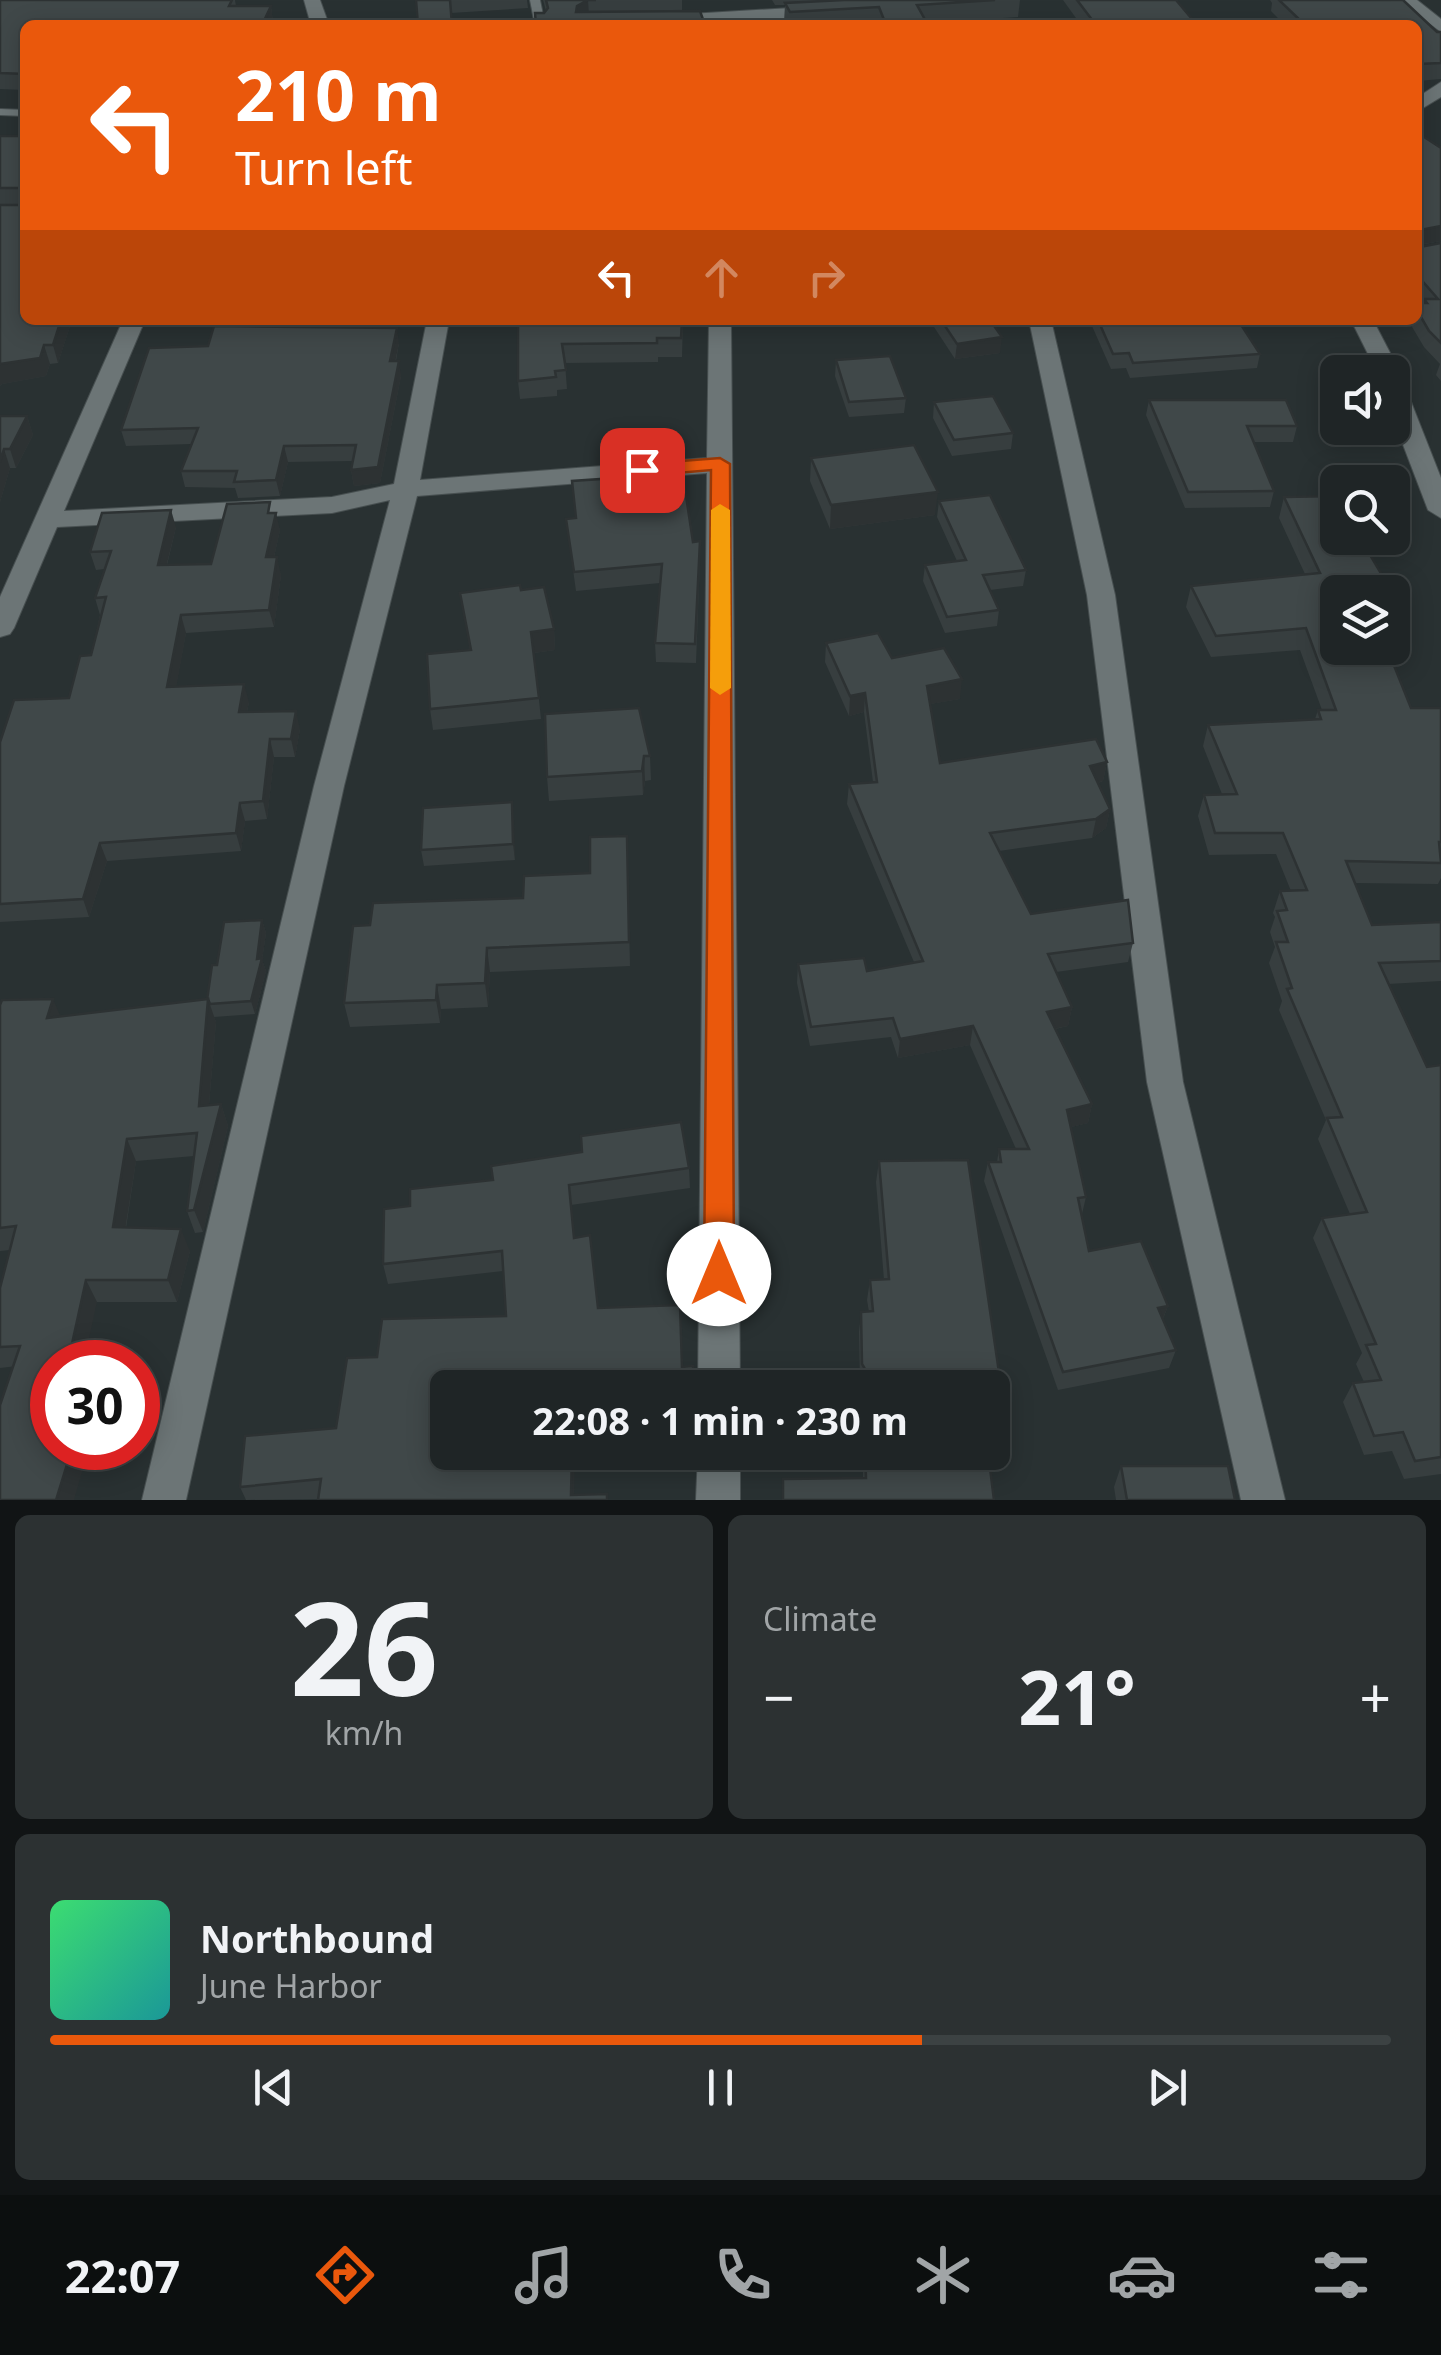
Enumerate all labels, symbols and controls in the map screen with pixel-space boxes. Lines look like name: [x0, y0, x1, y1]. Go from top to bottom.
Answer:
text: 210 m: [235, 46, 442, 142]
icon: left: [70, 60, 200, 190]
text: Turn left: [235, 137, 412, 198]
icon: left: [589, 250, 644, 305]
icon: ahead: [694, 250, 749, 305]
icon: right: [799, 250, 854, 305]
map controls: [1320, 355, 1410, 665]
button: sound: [1320, 355, 1410, 445]
pin: [600, 428, 685, 513]
icon: arrive: [615, 443, 670, 498]
button: search: [1320, 465, 1410, 555]
button: layers: [1320, 575, 1410, 665]
position arrow: [667, 1222, 771, 1326]
speed limit sign: 30: [30, 1340, 160, 1470]
text: 22:08 · 1 min · 230 m: [532, 1394, 908, 1446]
text: 26: [290, 1557, 438, 1734]
text: Climate: [763, 1597, 877, 1640]
text: 21°: [1018, 1645, 1136, 1747]
text: −: [763, 1659, 794, 1734]
text: +: [1360, 1659, 1391, 1734]
text: km/h: [325, 1711, 403, 1754]
text: Northbound: [200, 1912, 434, 1964]
text: June Harbor: [200, 1964, 382, 2007]
icon: previous: [246, 2060, 301, 2115]
icon: pause: [693, 2060, 748, 2115]
icon: next: [1140, 2060, 1195, 2115]
icon: directions: [310, 2240, 380, 2310]
icon: music: [509, 2240, 579, 2310]
icon: phone: [708, 2240, 778, 2310]
icon: climate: [908, 2240, 978, 2310]
icon: car: [1107, 2240, 1177, 2310]
icon: filters: [1306, 2240, 1376, 2310]
text: 22:07: [65, 2245, 180, 2306]

